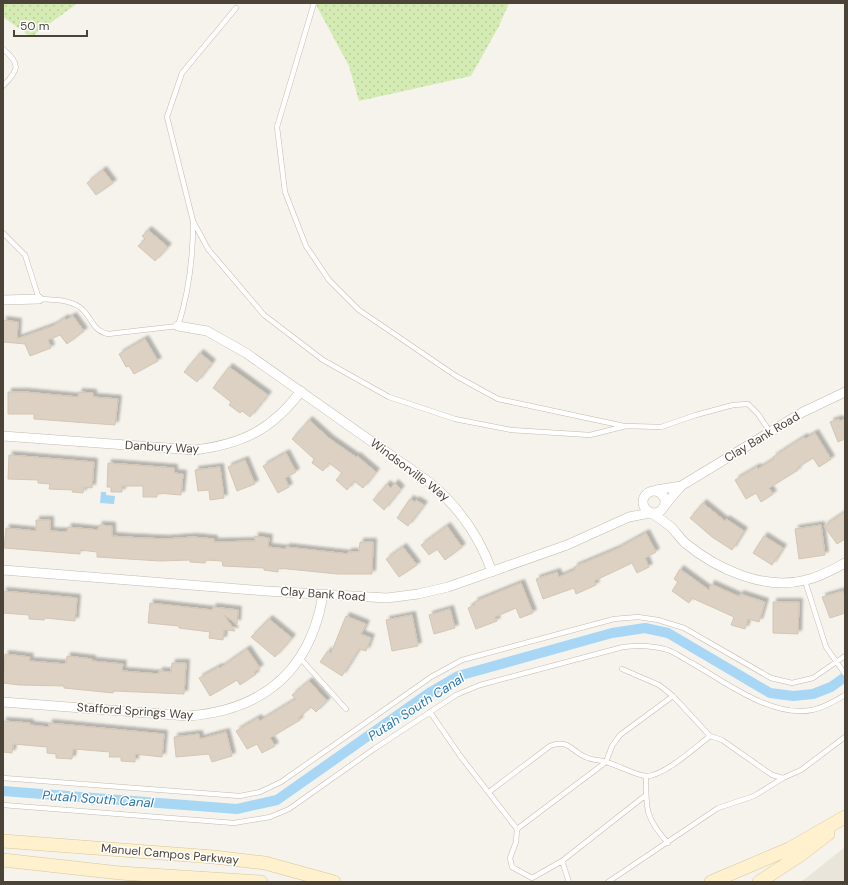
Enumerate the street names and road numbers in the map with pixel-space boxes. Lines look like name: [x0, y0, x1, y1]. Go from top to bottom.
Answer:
street label: Clay Bank Road: [721, 408, 803, 466]
street label: Windsorville Way: [367, 435, 453, 505]
street label: Danbury Way: [124, 437, 200, 457]
street label: Clay Bank Road: [280, 583, 366, 605]
street label: Stafford Springs Way: [76, 699, 194, 723]
street label: Manuel Campos Parkway: [100, 840, 240, 868]

